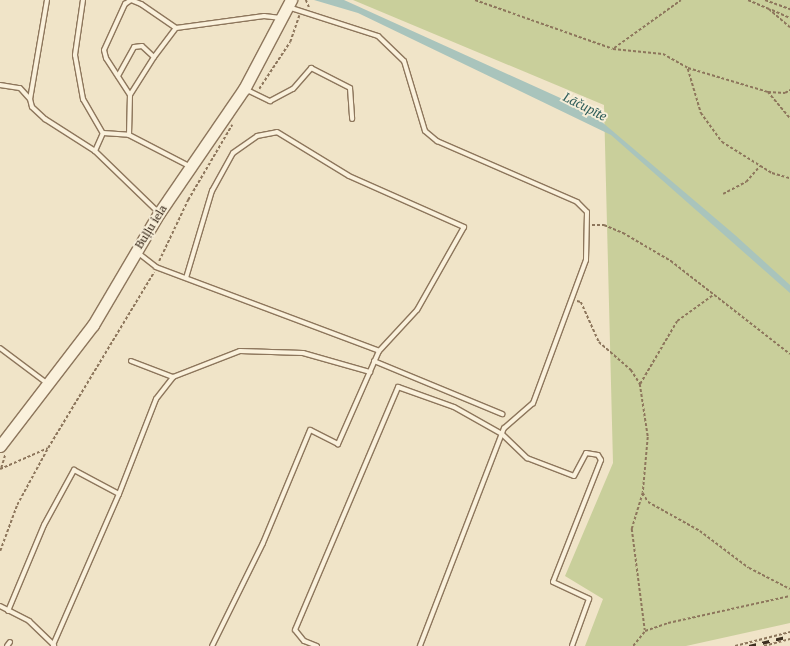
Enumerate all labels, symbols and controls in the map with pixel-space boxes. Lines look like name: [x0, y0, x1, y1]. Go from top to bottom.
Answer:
water label: Lāčupīte: [561, 90, 609, 124]
street label: Buļļu iela: [132, 203, 170, 251]

